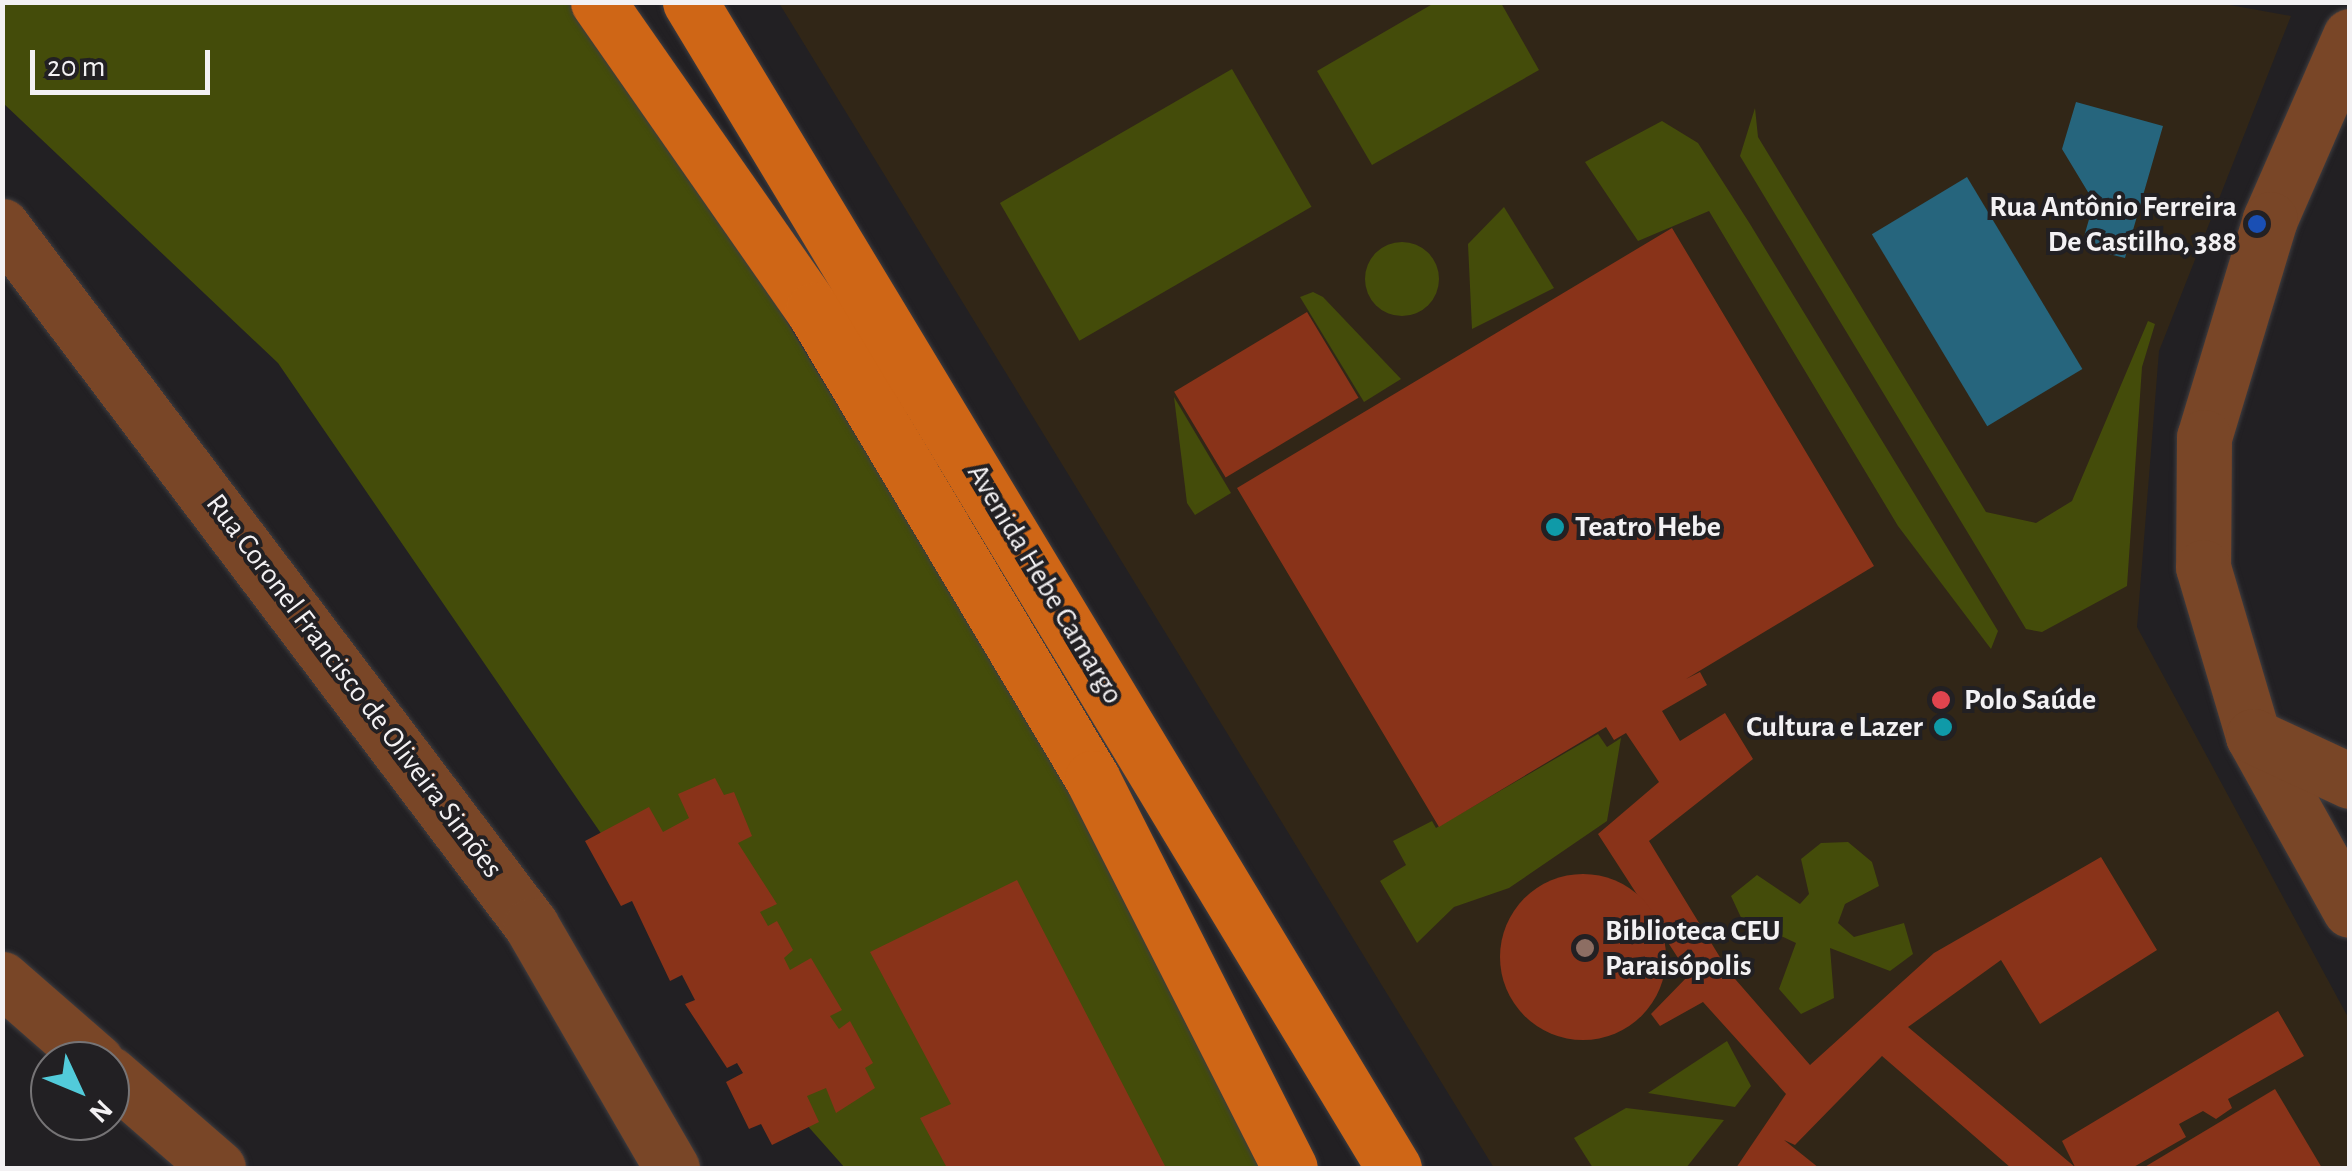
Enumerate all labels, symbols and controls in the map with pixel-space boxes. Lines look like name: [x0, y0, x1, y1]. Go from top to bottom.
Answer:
scale bar: [35, 30, 215, 92]
text: 20 m: [47, 52, 105, 82]
place label: Rua Antônio Ferreira De Castilho, 388: [1989, 189, 2237, 260]
marker: Rua Antônio Ferreira De Castilho, 388: [2246, 213, 2268, 235]
street label: Avenida Hebe Camargo: [959, 457, 1131, 711]
street label: Rua Coronel Francisco de Oliveira Simões: [198, 487, 510, 885]
place label: Teatro Hebe: [1575, 509, 1721, 545]
marker: Teatro Hebe: [1544, 516, 1566, 538]
place label: Polo Saúde: [1964, 682, 2096, 718]
marker: Polo Saúde: [1928, 687, 1954, 713]
place label: Cultura e Lazer: [1746, 709, 1923, 745]
marker: Cultura e Lazer: [1932, 716, 1954, 738]
place label: Biblioteca CEU Paraisópolis: [1605, 913, 1781, 984]
marker: Biblioteca CEU Paraisópolis: [1574, 937, 1596, 959]
north arrow: [30, 1041, 130, 1141]
text: N: [83, 1094, 117, 1127]

